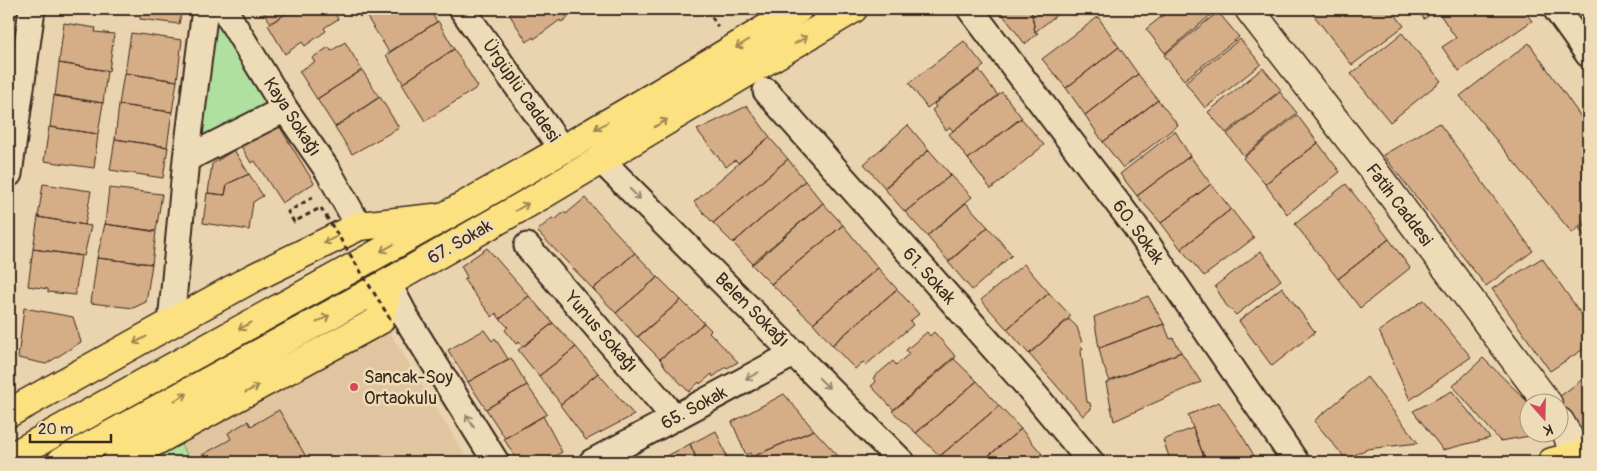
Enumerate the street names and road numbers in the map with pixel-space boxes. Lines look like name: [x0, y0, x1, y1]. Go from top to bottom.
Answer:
street label: Ürgüplü Caddesi: [477, 35, 565, 147]
street label: Kaya Sokağı: [258, 73, 326, 161]
street label: Fatih Caddesi: [1360, 159, 1438, 251]
street label: 60. Sokak: [1107, 195, 1169, 269]
street label: 67. Sokak: [423, 214, 497, 270]
street label: 61. Sokak: [897, 243, 961, 310]
street label: Belen Sokağı: [710, 268, 794, 352]
street label: Yunus Sokağı: [559, 286, 643, 377]
street label: 65. Sokak: [657, 381, 731, 435]

